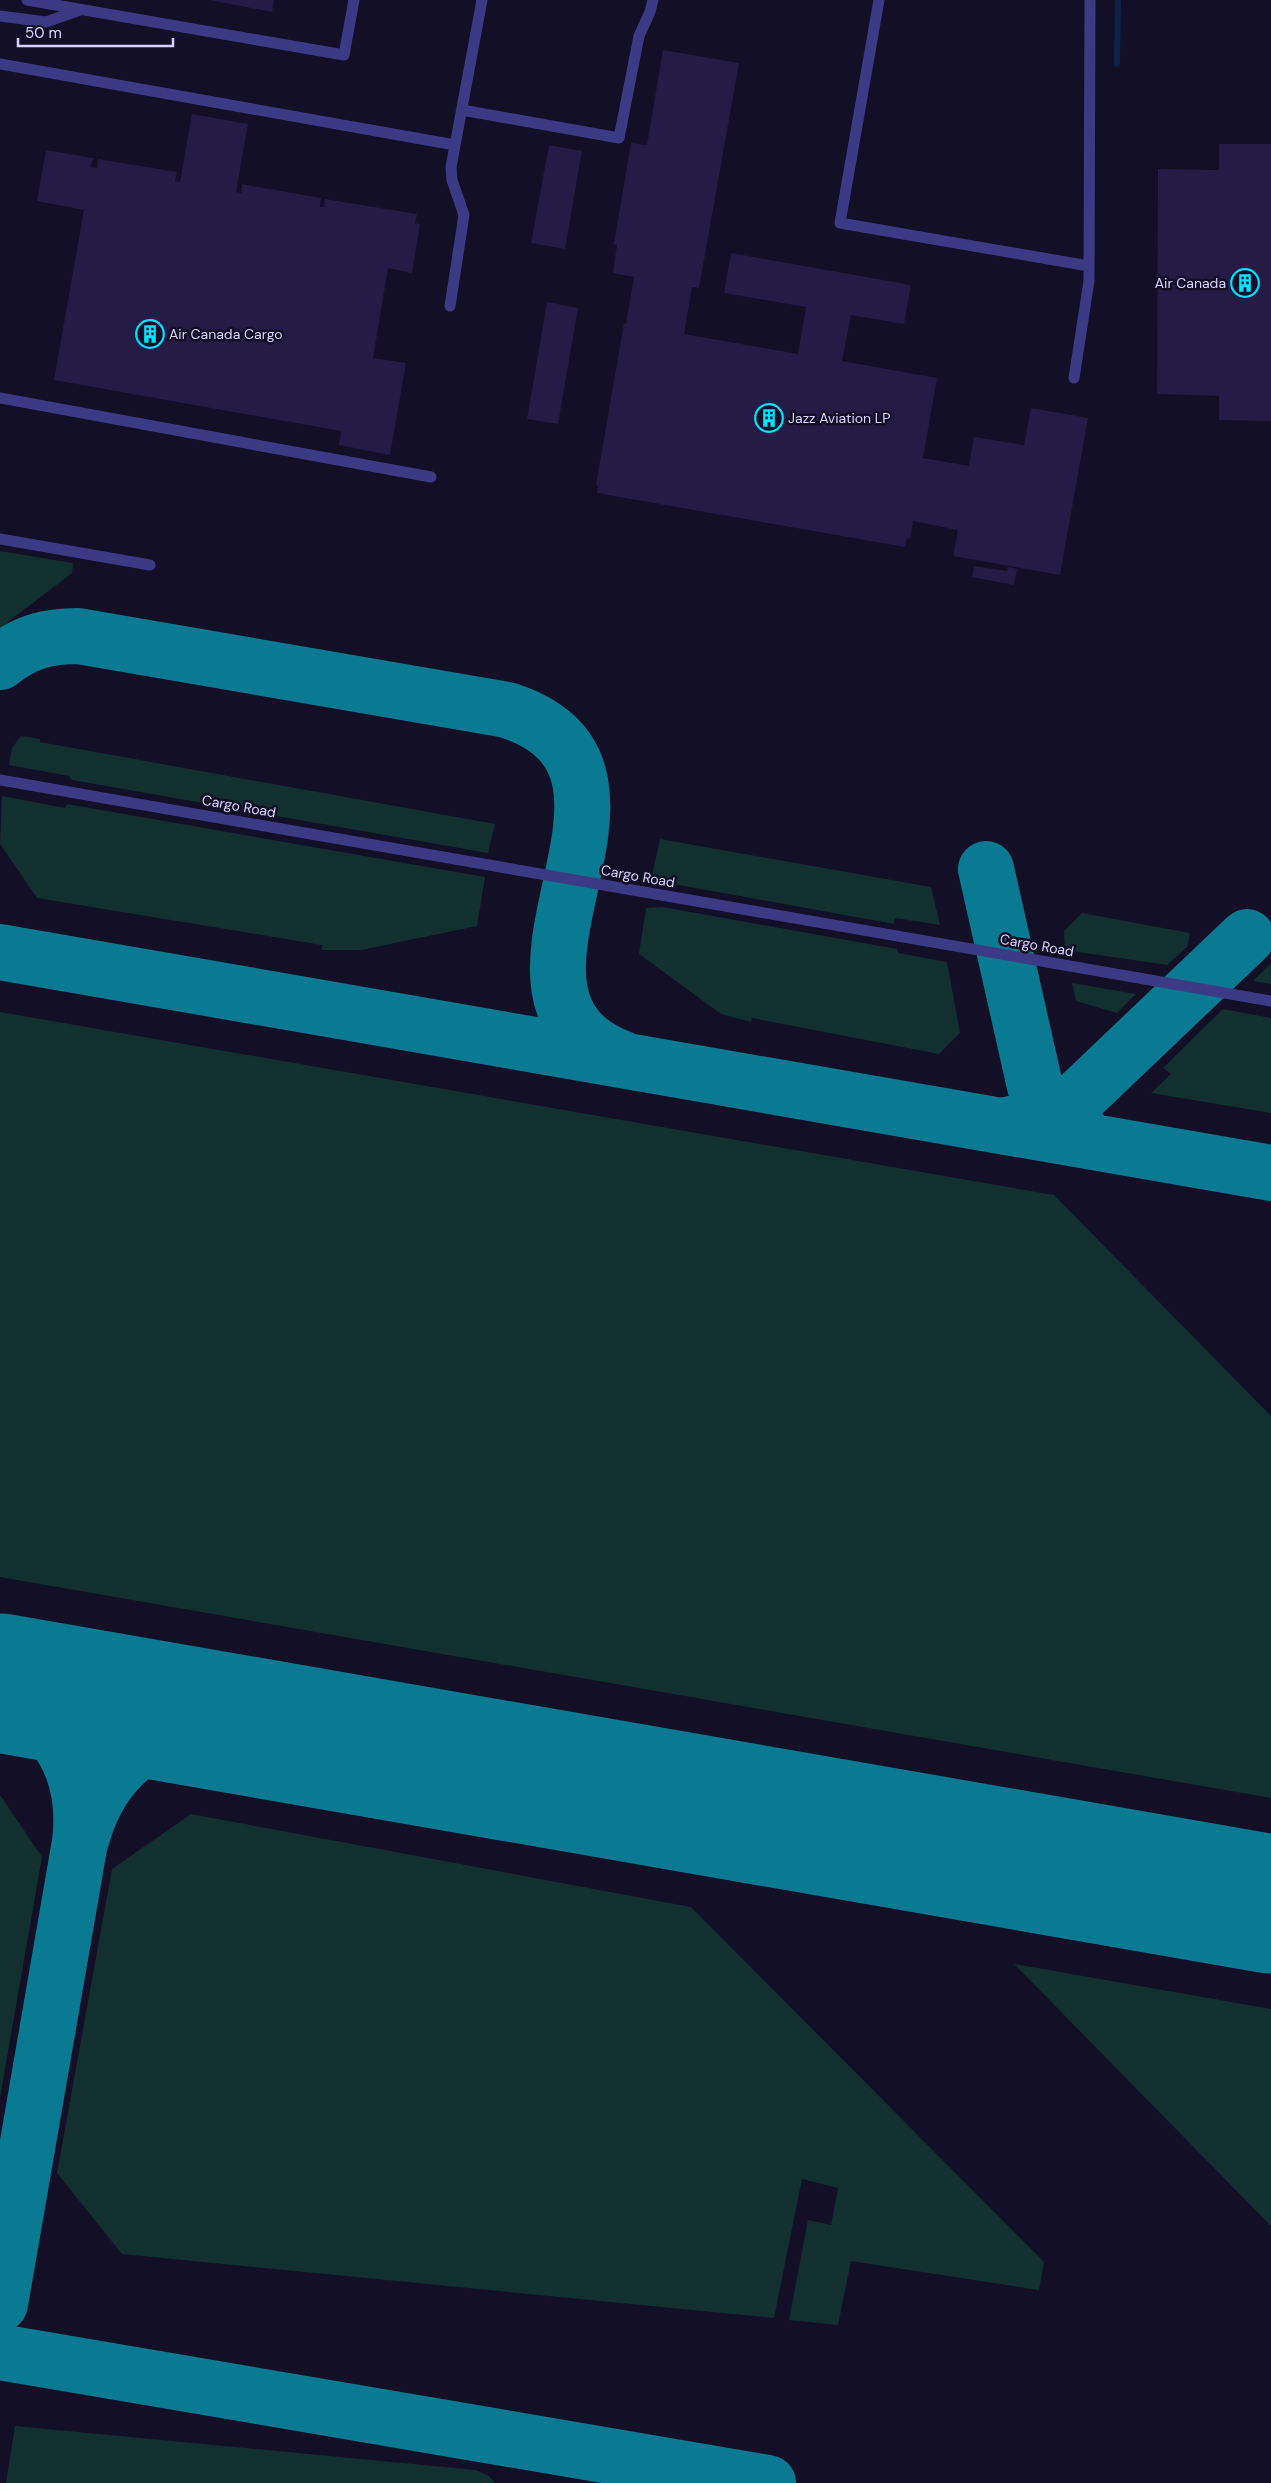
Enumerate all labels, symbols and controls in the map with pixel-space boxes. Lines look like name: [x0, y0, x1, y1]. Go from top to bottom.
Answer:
scale bar: [18, 15, 172, 47]
text: 50 m: [25, 23, 62, 43]
building icon: Air Canada: [1230, 268, 1260, 298]
place label: Air Canada: [1155, 274, 1226, 292]
building icon: Air Canada Cargo: [135, 319, 165, 349]
place label: Air Canada Cargo: [169, 325, 282, 343]
building icon: Jazz Aviation LP: [754, 403, 784, 433]
place label: Jazz Aviation LP: [788, 409, 890, 427]
street label: Cargo Road: [201, 791, 277, 821]
street label: Cargo Road: [600, 861, 676, 891]
street label: Cargo Road: [999, 930, 1075, 960]

